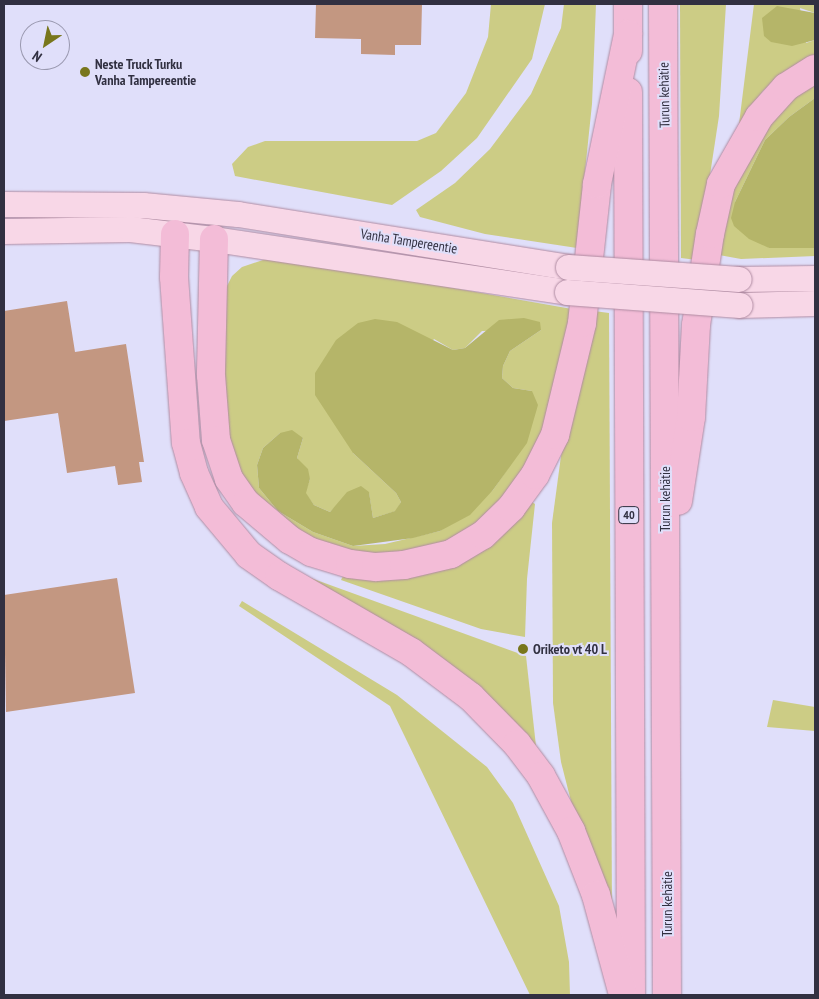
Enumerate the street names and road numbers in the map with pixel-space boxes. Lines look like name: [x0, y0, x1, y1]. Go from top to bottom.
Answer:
street label: Turun kehätie: [655, 62, 673, 128]
street label: Vanha Tampereentie: [359, 225, 459, 257]
street label: Turun kehätie: [657, 466, 673, 532]
road number: 40: [618, 506, 640, 524]
street label: Turun kehätie: [659, 871, 675, 937]

